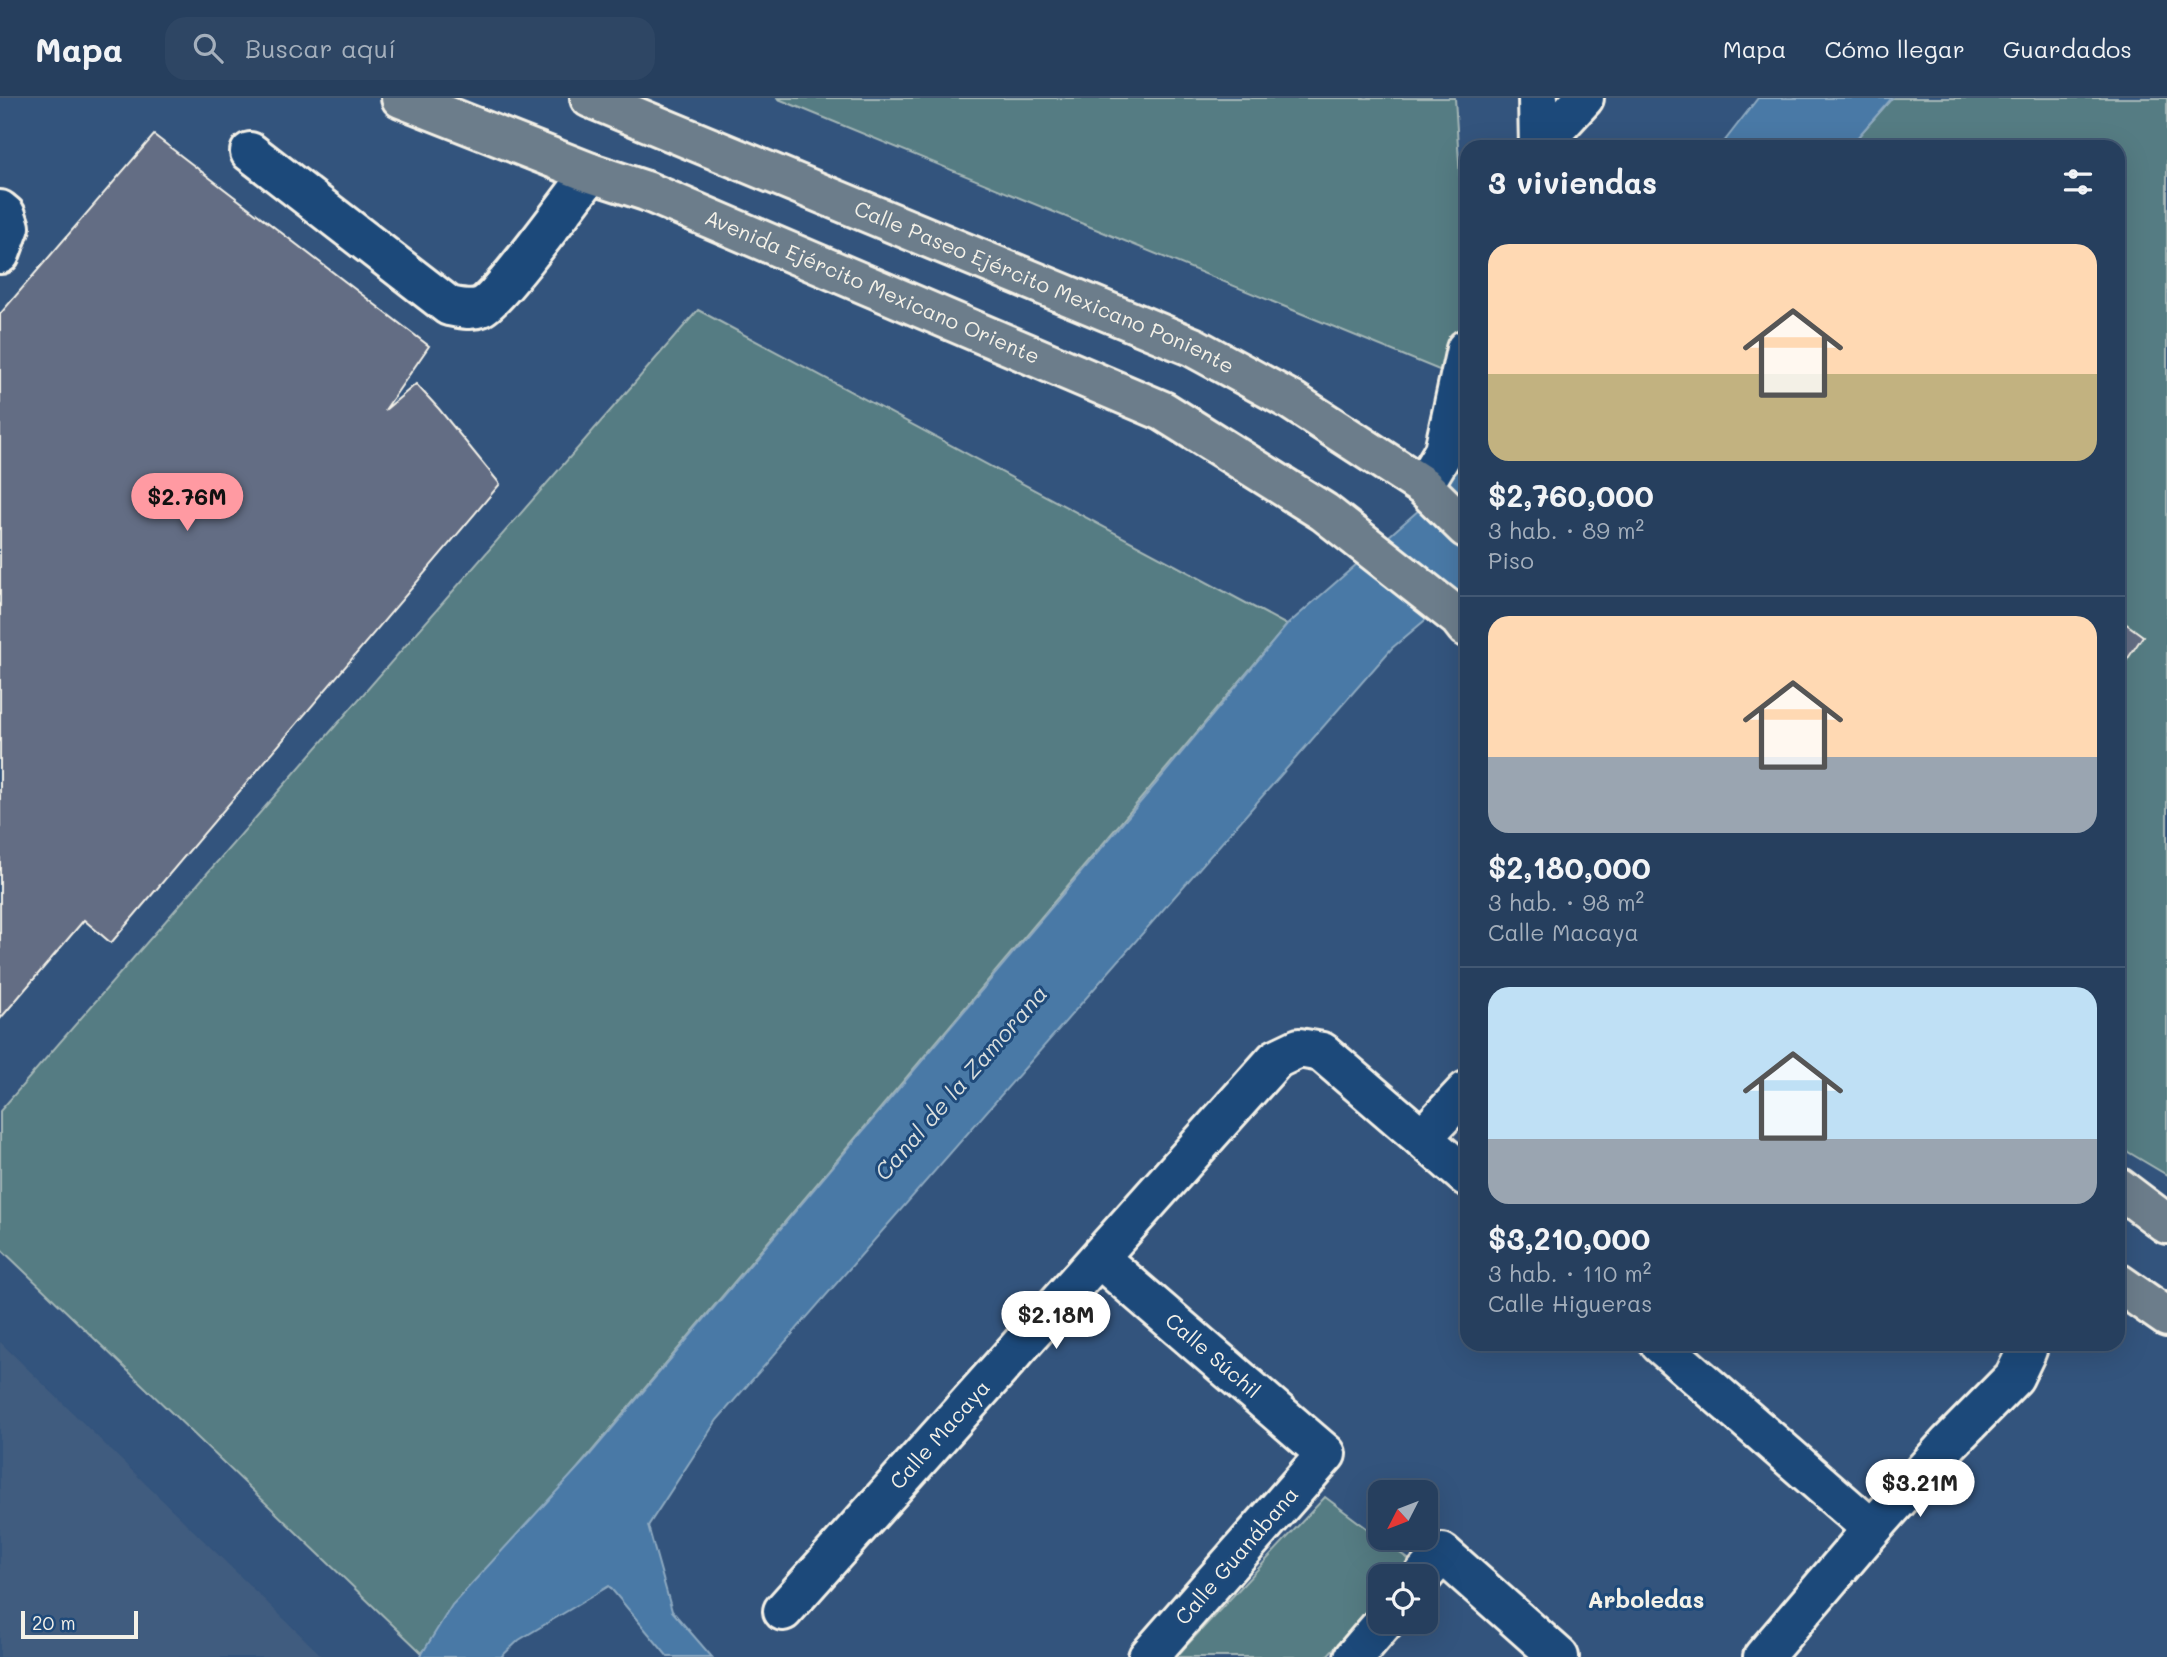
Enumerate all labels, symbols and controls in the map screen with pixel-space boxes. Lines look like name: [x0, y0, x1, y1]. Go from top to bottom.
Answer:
search box: [165, 17, 655, 80]
text: Mapa: [35, 27, 123, 70]
icon: search: [189, 29, 227, 67]
text: Buscar aquí: [245, 31, 396, 65]
text: Mapa: [1723, 33, 1787, 64]
text: Cómo llegar: [1825, 33, 1965, 64]
text: Guardados: [2003, 33, 2132, 64]
text: 3 viviendas: [1488, 162, 1657, 202]
icon: filters: [2059, 163, 2097, 201]
street label: Calle Paseo Ejército Mexicano Poniente: [851, 194, 1239, 379]
street label: Avenida Ejército Mexicano Oriente: [701, 203, 1044, 369]
icon: home: [1730, 290, 1856, 416]
pin: $2.76M: [130, 474, 244, 533]
text: $2,760,000: [1488, 475, 1654, 515]
text: $2.76M: [147, 481, 227, 511]
text: 3 hab. · 89 m²: [1488, 515, 1644, 545]
text: Piso: [1488, 545, 1534, 575]
icon: home: [1730, 662, 1856, 788]
text: $2,180,000: [1488, 847, 1651, 887]
text: 3 hab. · 98 m²: [1488, 887, 1644, 917]
text: Calle Macaya: [1488, 917, 1639, 947]
water label: Canal de la Zamorana: [867, 978, 1053, 1186]
icon: home: [1730, 1033, 1856, 1159]
text: $3,210,000: [1488, 1218, 1650, 1258]
text: 3 hab. · 110 m²: [1488, 1258, 1651, 1288]
text: Calle Higueras: [1488, 1288, 1653, 1318]
pin: $2.18M: [999, 1292, 1113, 1351]
text: $2.18M: [1017, 1299, 1095, 1329]
street label: Calle Súchil: [1160, 1306, 1267, 1404]
street label: Calle Macaya: [883, 1374, 995, 1494]
pin: $3.21M: [1863, 1460, 1977, 1519]
text: $3.21M: [1882, 1467, 1958, 1497]
street label: Calle Guanábana: [1168, 1480, 1303, 1630]
north arrow: [1368, 1480, 1438, 1550]
map controls: [1368, 1480, 1438, 1634]
button: locate: [1368, 1564, 1438, 1634]
district label: Arboledas: [1588, 1584, 1704, 1614]
scale bar: [21, 1608, 138, 1640]
text: 20 m: [32, 1610, 76, 1635]

